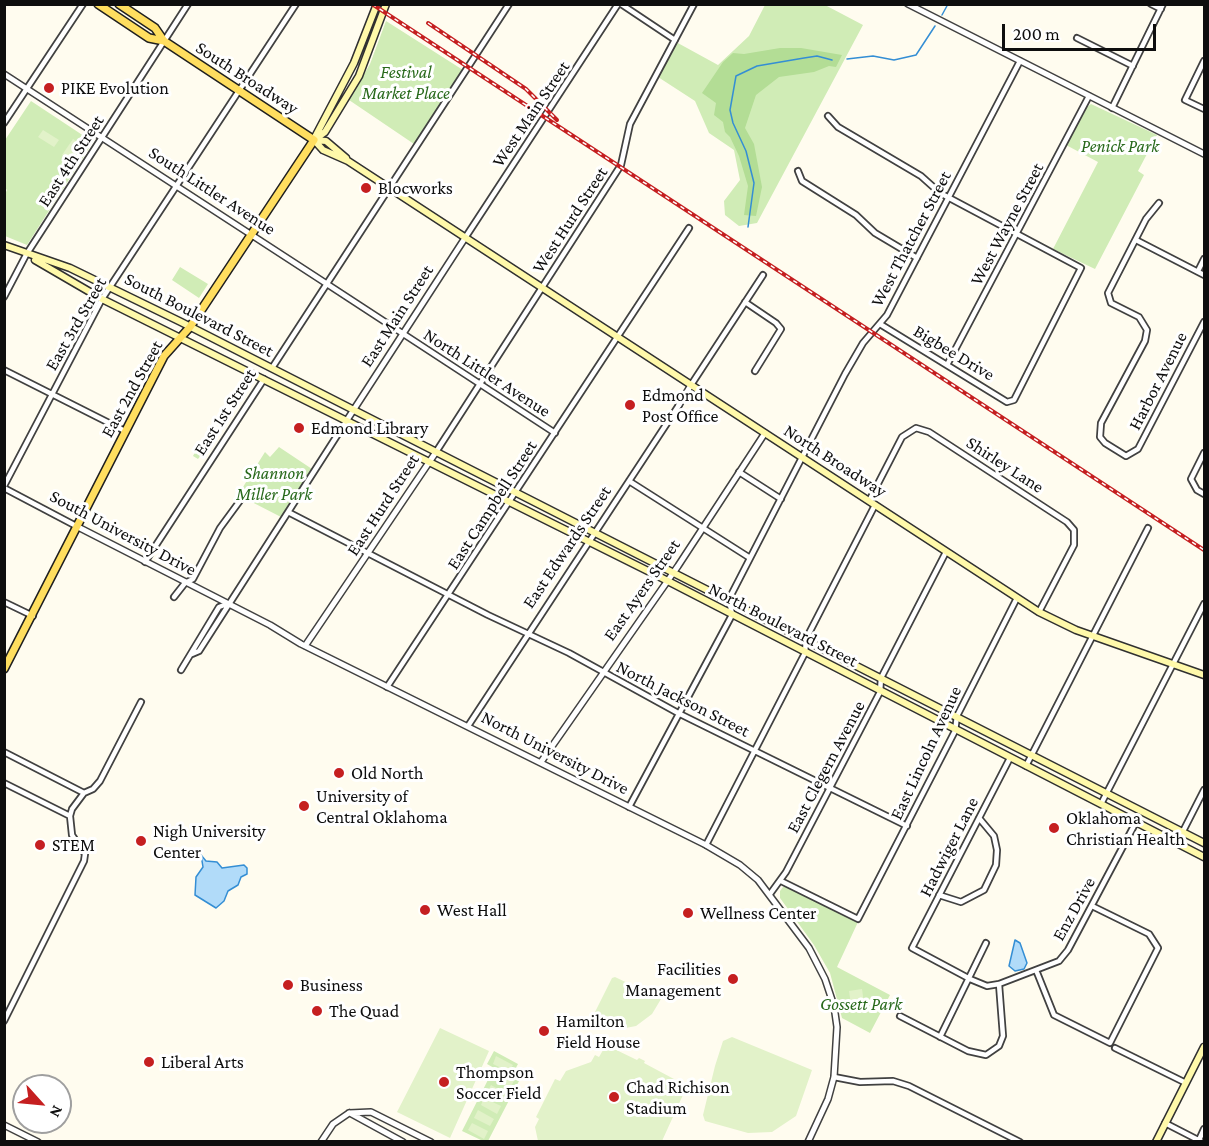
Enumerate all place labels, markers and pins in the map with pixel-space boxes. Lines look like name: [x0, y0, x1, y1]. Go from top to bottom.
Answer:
place label: PIKE Evolution: [61, 77, 169, 99]
marker: PIKE Evolution: [42, 81, 56, 95]
place label: Blocworks: [378, 177, 453, 199]
marker: Blocworks: [359, 181, 373, 195]
place label: Edmond Post Office: [642, 384, 718, 426]
marker: Edmond Post Office: [623, 398, 637, 412]
place label: Edmond Library: [311, 417, 428, 439]
marker: Edmond Library: [292, 421, 306, 435]
place label: Old North: [351, 762, 423, 784]
marker: Old North: [332, 766, 346, 780]
place label: University of Central Oklahoma: [316, 785, 448, 828]
marker: University of Central Oklahoma: [297, 799, 311, 813]
place label: Oklahoma Christian Health: [1066, 807, 1185, 850]
place label: Nigh University Center: [153, 820, 266, 862]
marker: Oklahoma Christian Health: [1047, 821, 1061, 835]
place label: STEM: [52, 834, 95, 856]
marker: Nigh University Center: [134, 834, 148, 848]
marker: STEM: [33, 838, 47, 852]
place label: West Hall: [437, 899, 507, 921]
place label: Wellness Center: [700, 902, 816, 924]
marker: West Hall: [418, 903, 432, 917]
marker: Wellness Center: [681, 906, 695, 920]
place label: Facilities Management: [625, 958, 721, 1000]
marker: Facilities Management: [726, 972, 740, 986]
place label: Business: [300, 974, 363, 996]
marker: Business: [281, 978, 295, 992]
place label: The Quad: [329, 1000, 399, 1022]
marker: The Quad: [310, 1004, 324, 1018]
place label: Hamilton Field House: [556, 1010, 640, 1052]
marker: Hamilton Field House: [537, 1024, 551, 1038]
place label: Liberal Arts: [161, 1051, 244, 1073]
marker: Liberal Arts: [142, 1055, 156, 1069]
place label: Thompson Soccer Field: [456, 1061, 541, 1104]
marker: Thompson Soccer Field: [437, 1075, 451, 1089]
place label: Chad Richison Stadium: [626, 1076, 730, 1118]
marker: Chad Richison Stadium: [607, 1090, 621, 1104]

